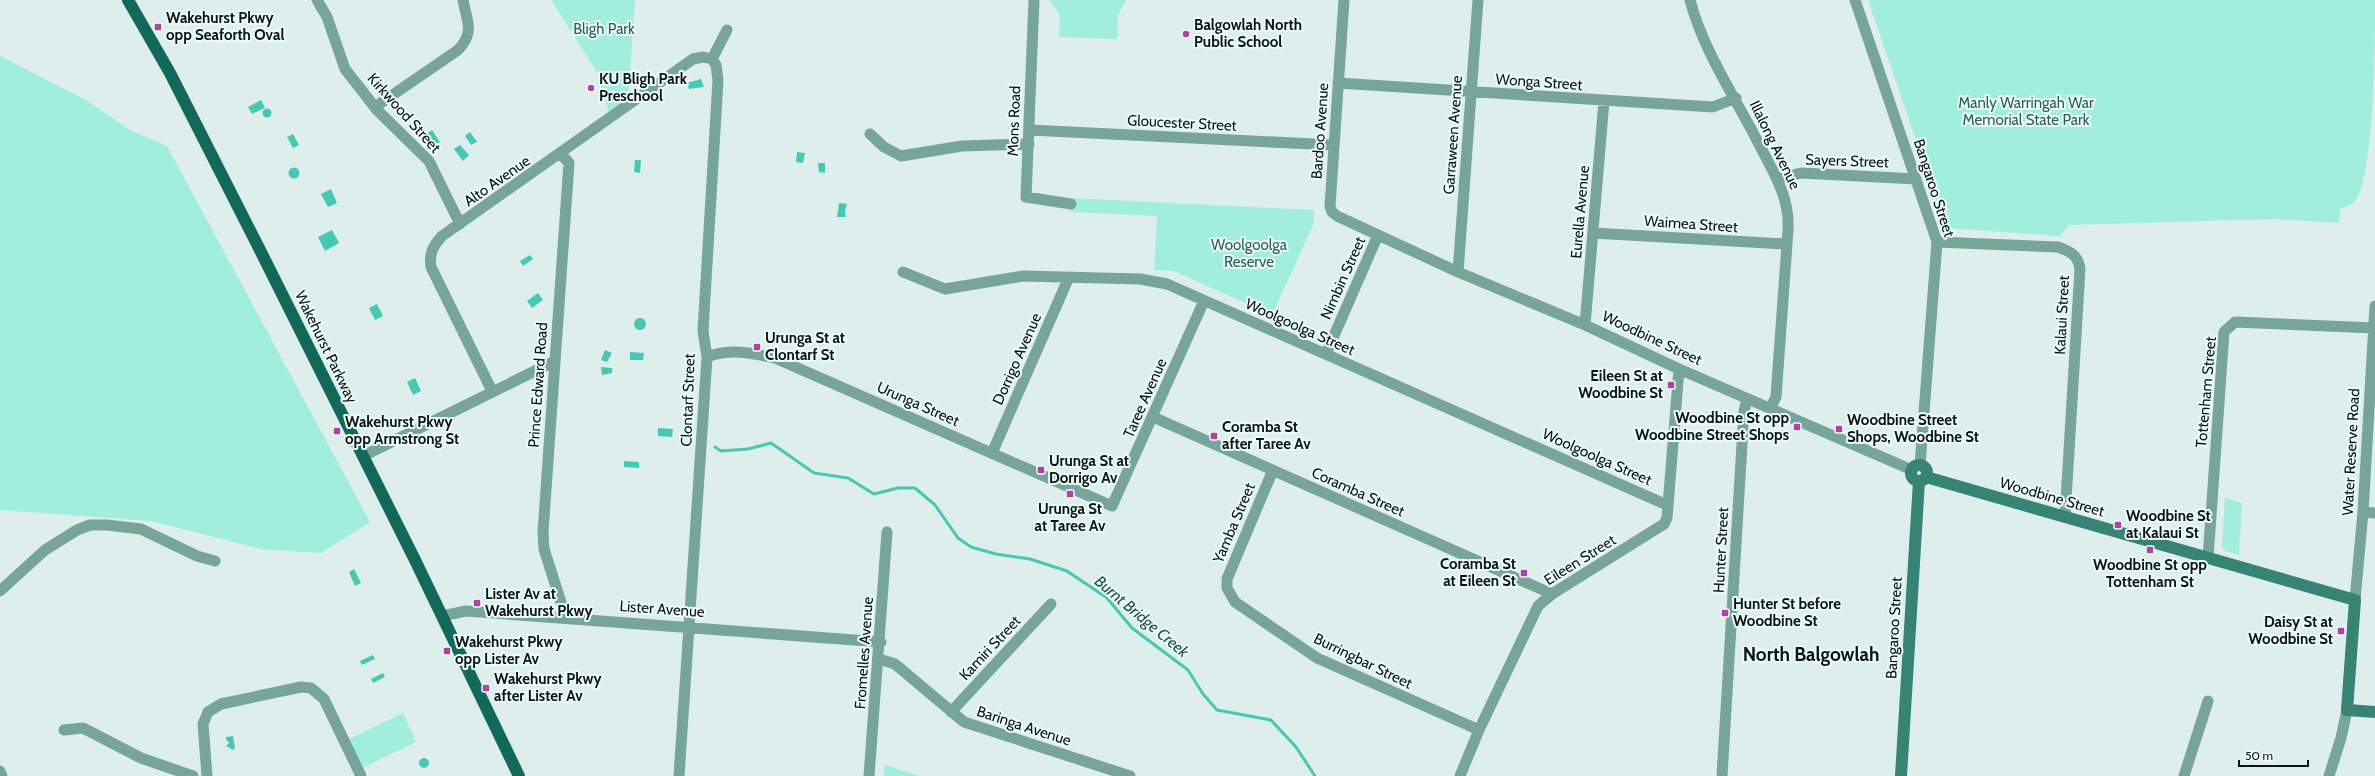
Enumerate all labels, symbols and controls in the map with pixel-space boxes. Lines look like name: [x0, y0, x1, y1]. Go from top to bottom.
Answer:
place label: Wakehurst Pkwy opp Seaforth Oval: [166, 9, 284, 44]
place label: Balgowlah North Public School: [1194, 16, 1302, 51]
park label: Bligh Park: [573, 20, 635, 38]
marker: Wakehurst Pkwy opp Seaforth Oval: [153, 22, 163, 32]
marker: Balgowlah North Public School: [1181, 29, 1191, 39]
street label: Kirkwood Street: [364, 69, 444, 157]
place label: KU Bligh Park Preschool: [599, 70, 688, 105]
street label: Wonga Street: [1495, 70, 1583, 94]
street label: Garraween Avenue: [1440, 75, 1466, 195]
street label: Bardoo Avenue: [1308, 82, 1332, 180]
marker: KU Bligh Park Preschool: [586, 83, 596, 93]
street label: Mons Road: [1004, 85, 1024, 157]
park label: Manly Warringah War Memorial State Park: [1958, 94, 2094, 129]
street label: Illalong Avenue: [1746, 98, 1804, 193]
street label: Gloucester Street: [1127, 111, 1237, 135]
street label: Bangaroo Street: [1910, 137, 1958, 239]
street label: Alto Avenue: [460, 151, 534, 210]
street label: Sayers Street: [1805, 151, 1889, 171]
street label: Eurella Avenue: [1567, 164, 1593, 259]
street label: Waimea Street: [1644, 212, 1738, 236]
street label: Nimbin Street: [1317, 234, 1369, 322]
park label: Woolgoolga Reserve: [1211, 236, 1288, 271]
street label: Kalaui Street: [2051, 275, 2073, 355]
street label: Wakehurst Parkway: [291, 288, 361, 406]
street label: Woolgoolga Street: [1243, 295, 1357, 359]
street label: Woodbine Street: [1599, 307, 1705, 369]
street label: Dorrigo Avenue: [989, 310, 1045, 408]
street label: Prince Edward Road: [525, 322, 551, 448]
place label: Urunga St at Clontarf St: [765, 329, 845, 364]
street label: Tottenham Street: [2192, 336, 2220, 448]
marker: Urunga St at Clontarf St: [752, 342, 762, 352]
street label: Clontarf Street: [677, 353, 699, 447]
street label: Taree Avenue: [1119, 355, 1171, 441]
place label: Eileen St at Woodbine St: [1578, 367, 1663, 402]
street label: Urunga Street: [874, 378, 962, 430]
marker: Eileen St at Woodbine St: [1666, 380, 1676, 390]
street label: Water Reserve Road: [2339, 388, 2363, 516]
place label: Woodbine St opp Woodbine Street Shops: [1635, 409, 1789, 444]
place label: Woodbine Street Shops, Woodbine St: [1847, 411, 1979, 446]
place label: Wakehurst Pkwy opp Armstrong St: [345, 413, 459, 448]
place label: Coramba St after Taree Av: [1222, 418, 1311, 453]
marker: Woodbine St opp Woodbine Street Shops: [1792, 422, 1802, 432]
marker: Woodbine Street Shops, Woodbine St: [1834, 424, 1844, 434]
street label: Woolgoolga Street: [1540, 425, 1654, 489]
marker: Wakehurst Pkwy opp Armstrong St: [332, 426, 342, 436]
marker: Coramba St after Taree Av: [1209, 431, 1219, 441]
place label: Urunga St at Dorrigo Av: [1049, 452, 1129, 487]
street label: Coramba Street: [1309, 463, 1407, 521]
marker: Urunga St at Dorrigo Av: [1036, 465, 1046, 475]
street label: Woodbine Street: [1998, 473, 2106, 521]
street label: Yamba Street: [1209, 480, 1259, 567]
marker: Urunga St at Taree Av: [1065, 489, 1075, 499]
place label: Urunga St at Taree Av: [1035, 500, 1106, 535]
street label: Hunter Street: [1710, 507, 1732, 593]
place label: Woodbine St at Kalaui St: [2126, 507, 2211, 542]
marker: Woodbine St at Kalaui St: [2113, 520, 2123, 530]
street label: Eileen Street: [1541, 531, 1619, 589]
marker: Woodbine St opp Tottenham St: [2145, 545, 2155, 555]
place label: Coramba St at Eileen St: [1440, 555, 1516, 590]
place label: Woodbine St opp Tottenham St: [2093, 556, 2207, 591]
marker: Coramba St at Eileen St: [1519, 568, 1529, 578]
water label: Burnt Bridge Creek: [1091, 572, 1193, 662]
street label: Bangaroo Street: [1882, 577, 1906, 679]
place label: Lister Av at Wakehurst Pkwy: [485, 585, 593, 620]
place label: Hunter St before Woodbine St: [1733, 595, 1841, 630]
street label: Fromelles Avenue: [851, 596, 877, 710]
street label: Lister Avenue: [619, 597, 705, 621]
marker: Lister Av at Wakehurst Pkwy: [472, 598, 482, 608]
marker: Hunter St before Woodbine St: [1720, 608, 1730, 618]
street label: Kamiri Street: [955, 612, 1025, 684]
place label: Daisy St at Woodbine St: [2248, 613, 2333, 648]
marker: Daisy St at Woodbine St: [2336, 626, 2346, 636]
street label: Burringbar Street: [1311, 629, 1415, 693]
place label: Wakehurst Pkwy opp Lister Av: [455, 633, 563, 668]
district label: North Balgowlah: [1743, 643, 1879, 666]
marker: Wakehurst Pkwy opp Lister Av: [442, 646, 452, 656]
place label: Wakehurst Pkwy after Lister Av: [494, 670, 602, 705]
marker: Wakehurst Pkwy after Lister Av: [481, 683, 491, 693]
street label: Baringa Avenue: [975, 702, 1074, 750]
scale bar: [2239, 742, 2308, 768]
text: 50 m: [2245, 748, 2273, 763]

